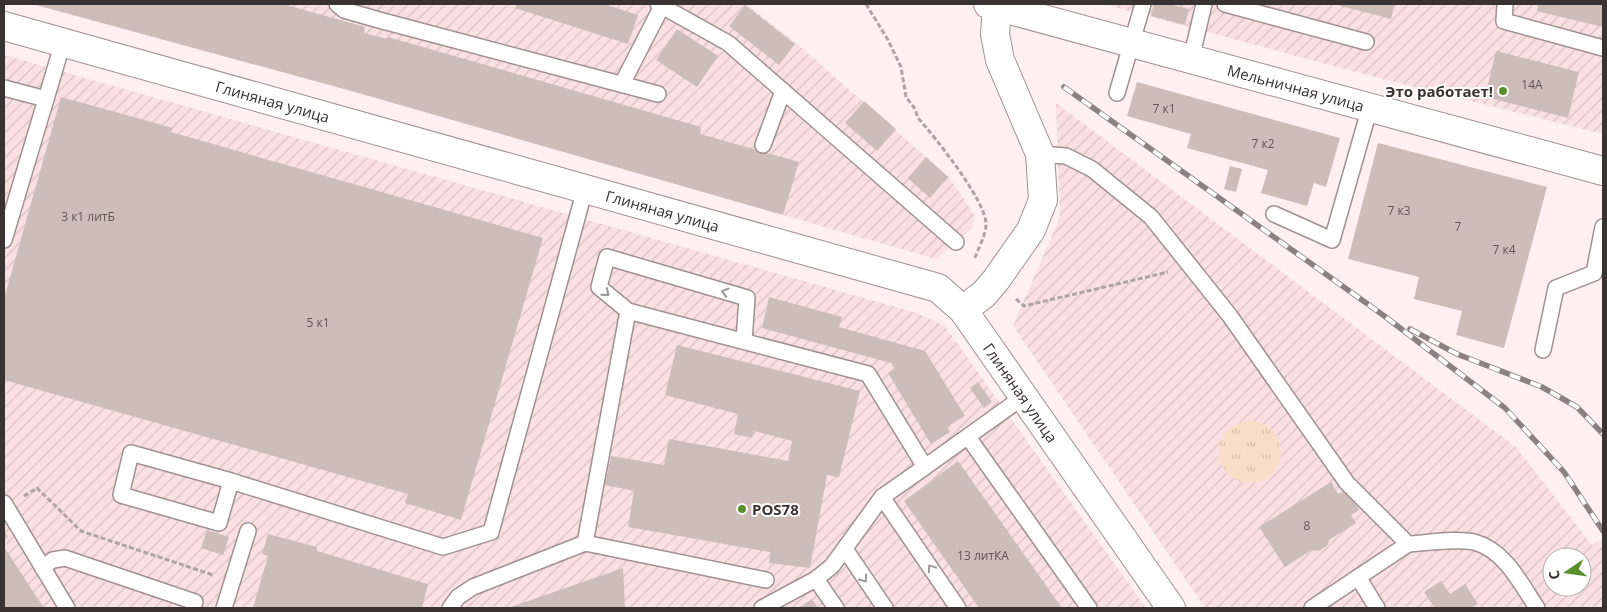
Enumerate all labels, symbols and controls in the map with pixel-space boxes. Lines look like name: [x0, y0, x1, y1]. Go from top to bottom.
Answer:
street label: Мельничная улица: [1225, 59, 1367, 116]
street label: Глиняная улица: [213, 76, 332, 127]
house number: 14А: [1521, 76, 1543, 93]
place label: Это работает!: [1386, 81, 1493, 101]
marker: Это работает!: [1497, 85, 1509, 97]
house number: 7 к1: [1152, 100, 1176, 117]
house number: 7 к2: [1251, 135, 1275, 152]
street label: Глиняная улица: [603, 185, 722, 236]
house number: 7 к3: [1387, 202, 1411, 219]
house number: 3 к1 литБ: [61, 208, 115, 225]
house number: 7: [1455, 218, 1462, 235]
house number: 7 к4: [1492, 241, 1516, 258]
one-way arrow: [600, 287, 609, 295]
one-way arrow: [721, 287, 729, 297]
house number: 5 к1: [306, 314, 330, 331]
street label: Глиняная улица: [979, 339, 1062, 446]
place label: POS78: [752, 499, 799, 519]
marker: POS78: [736, 503, 748, 515]
house number: 8: [1304, 517, 1311, 534]
house number: 13 литКА: [957, 547, 1009, 564]
north arrow: [1542, 547, 1592, 597]
one-way arrow: [928, 564, 937, 574]
text: С: [1544, 568, 1564, 582]
one-way arrow: [858, 573, 867, 583]

